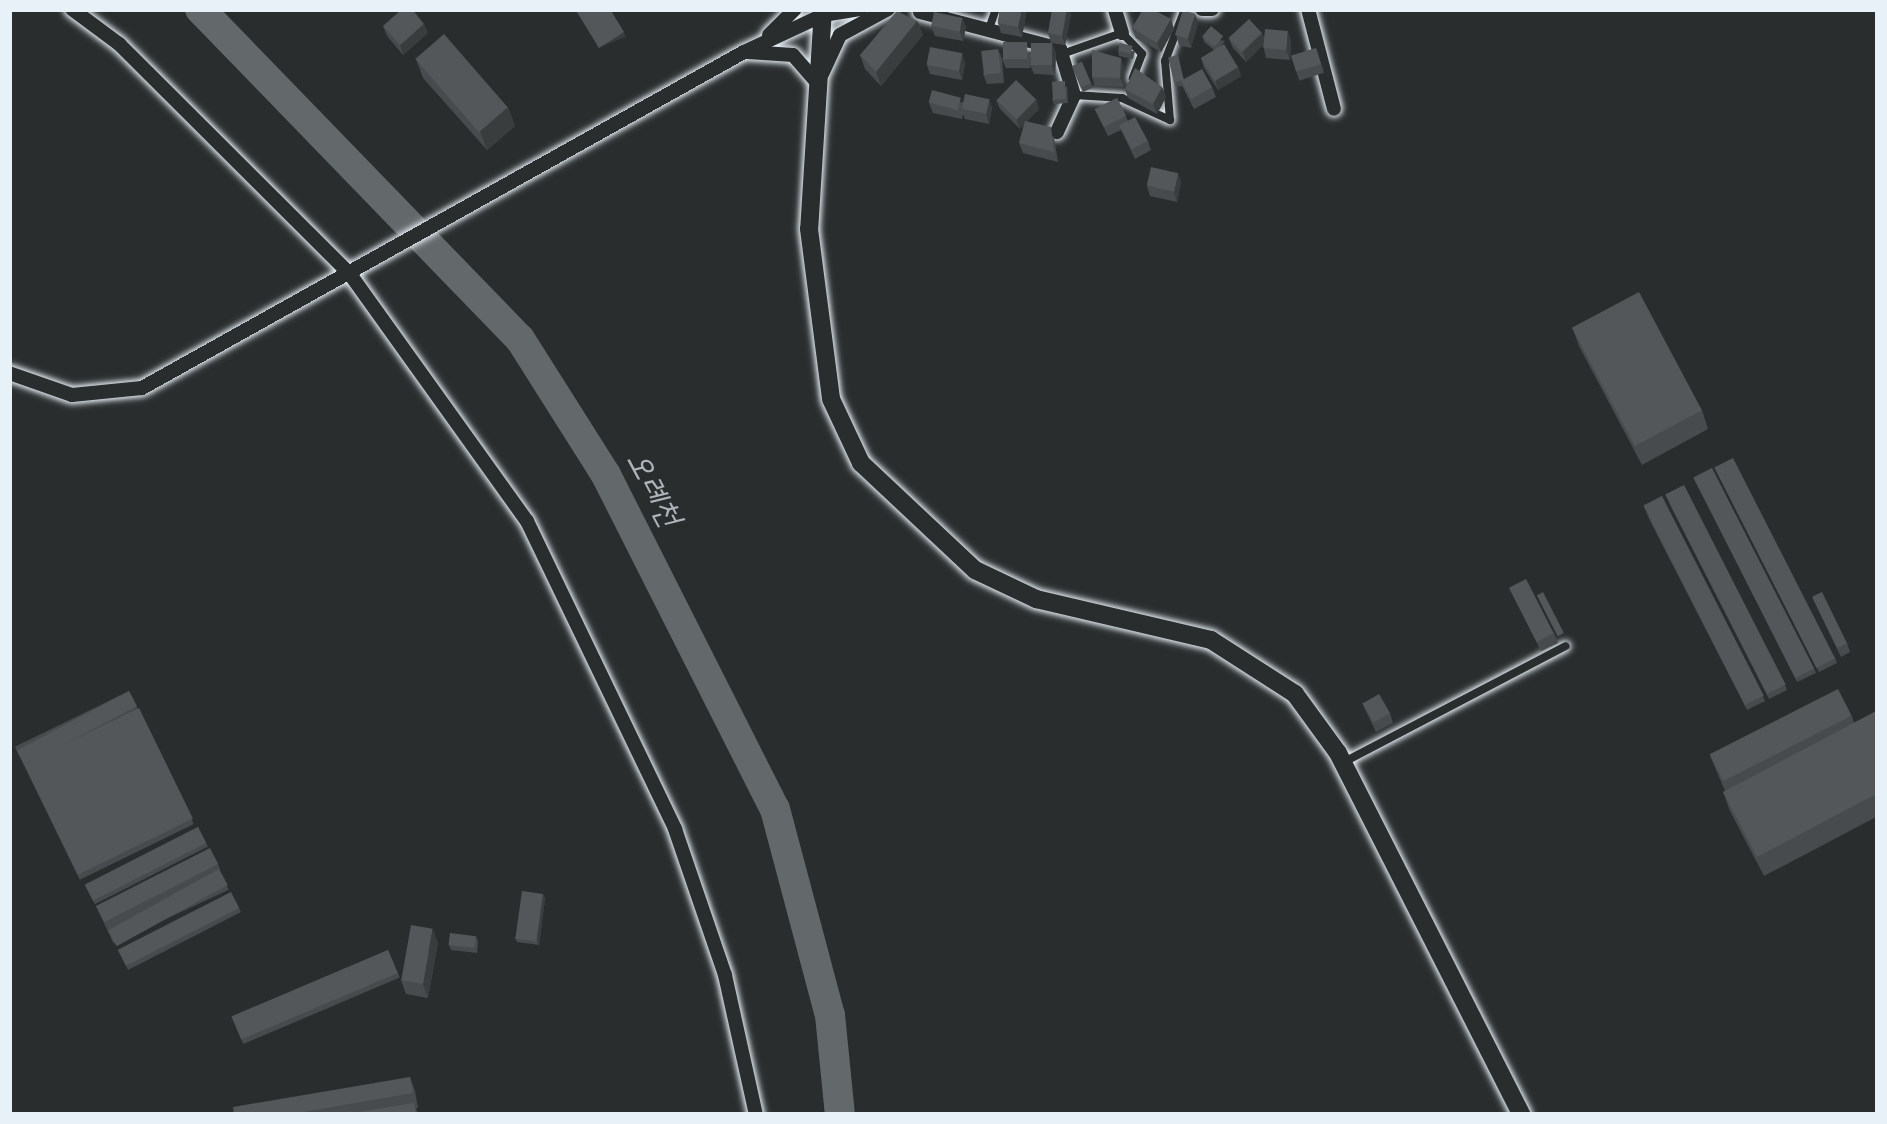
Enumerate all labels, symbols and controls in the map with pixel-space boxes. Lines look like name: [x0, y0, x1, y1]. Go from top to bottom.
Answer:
water label: 오례천: [617, 445, 689, 533]

